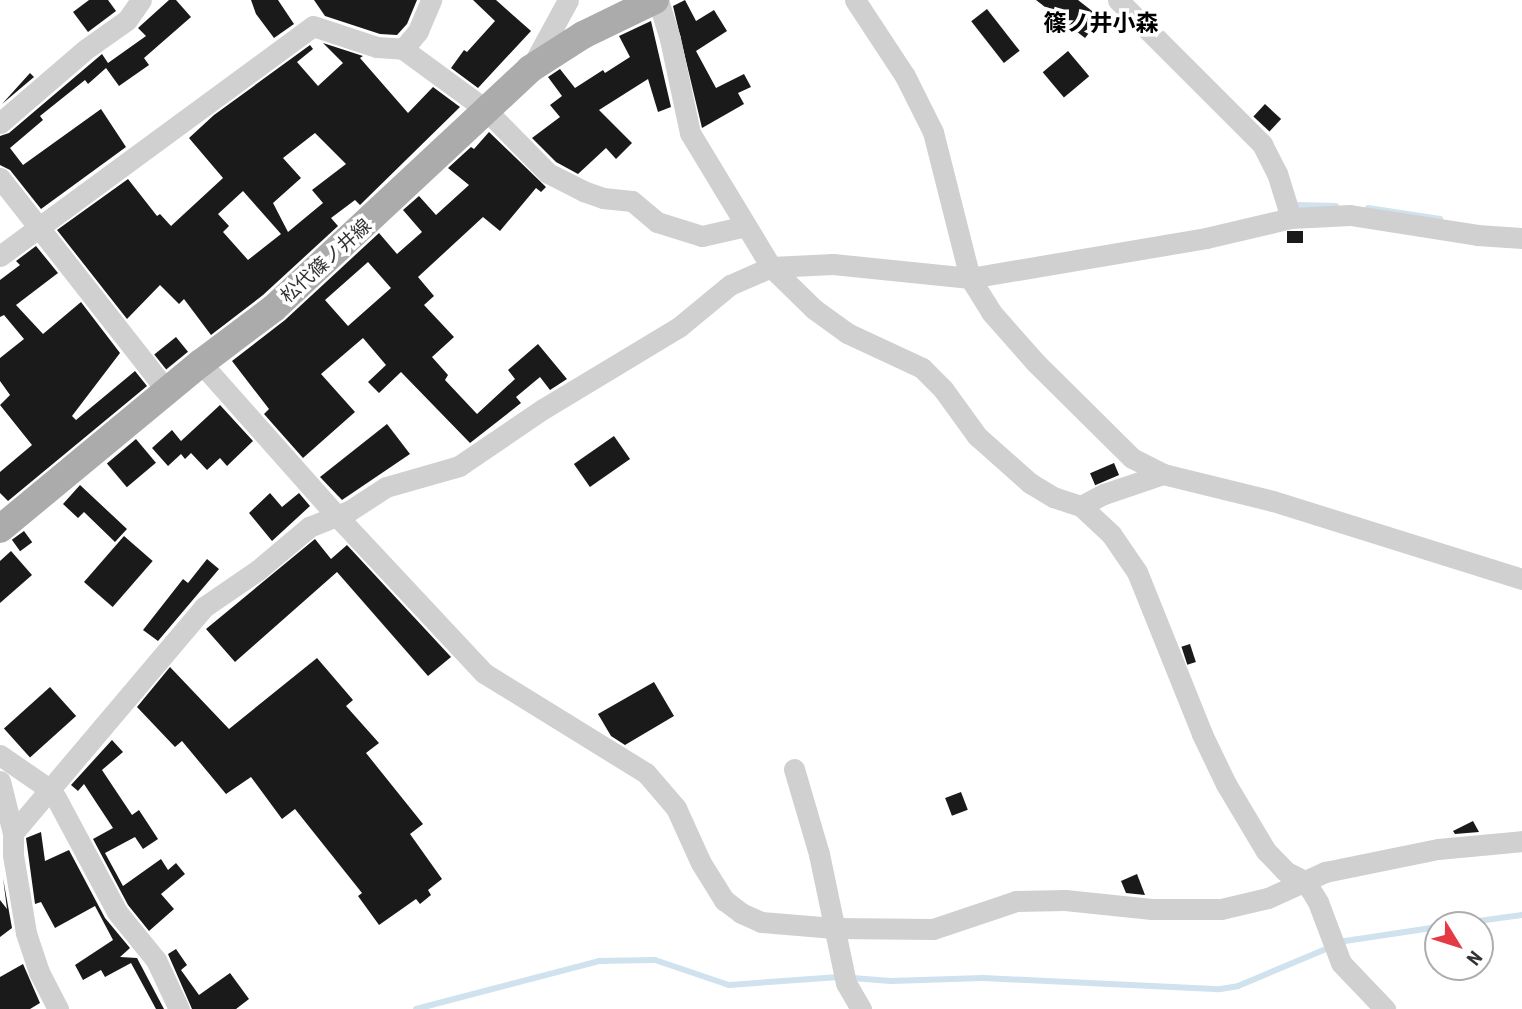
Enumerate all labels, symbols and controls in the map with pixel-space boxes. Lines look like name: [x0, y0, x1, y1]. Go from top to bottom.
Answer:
district label: 篠ノ井小森: [1044, 10, 1158, 38]
street label: 松代篠ノ井線: [276, 214, 376, 308]
north arrow: [1424, 911, 1494, 981]
text: N: [1462, 946, 1487, 970]

